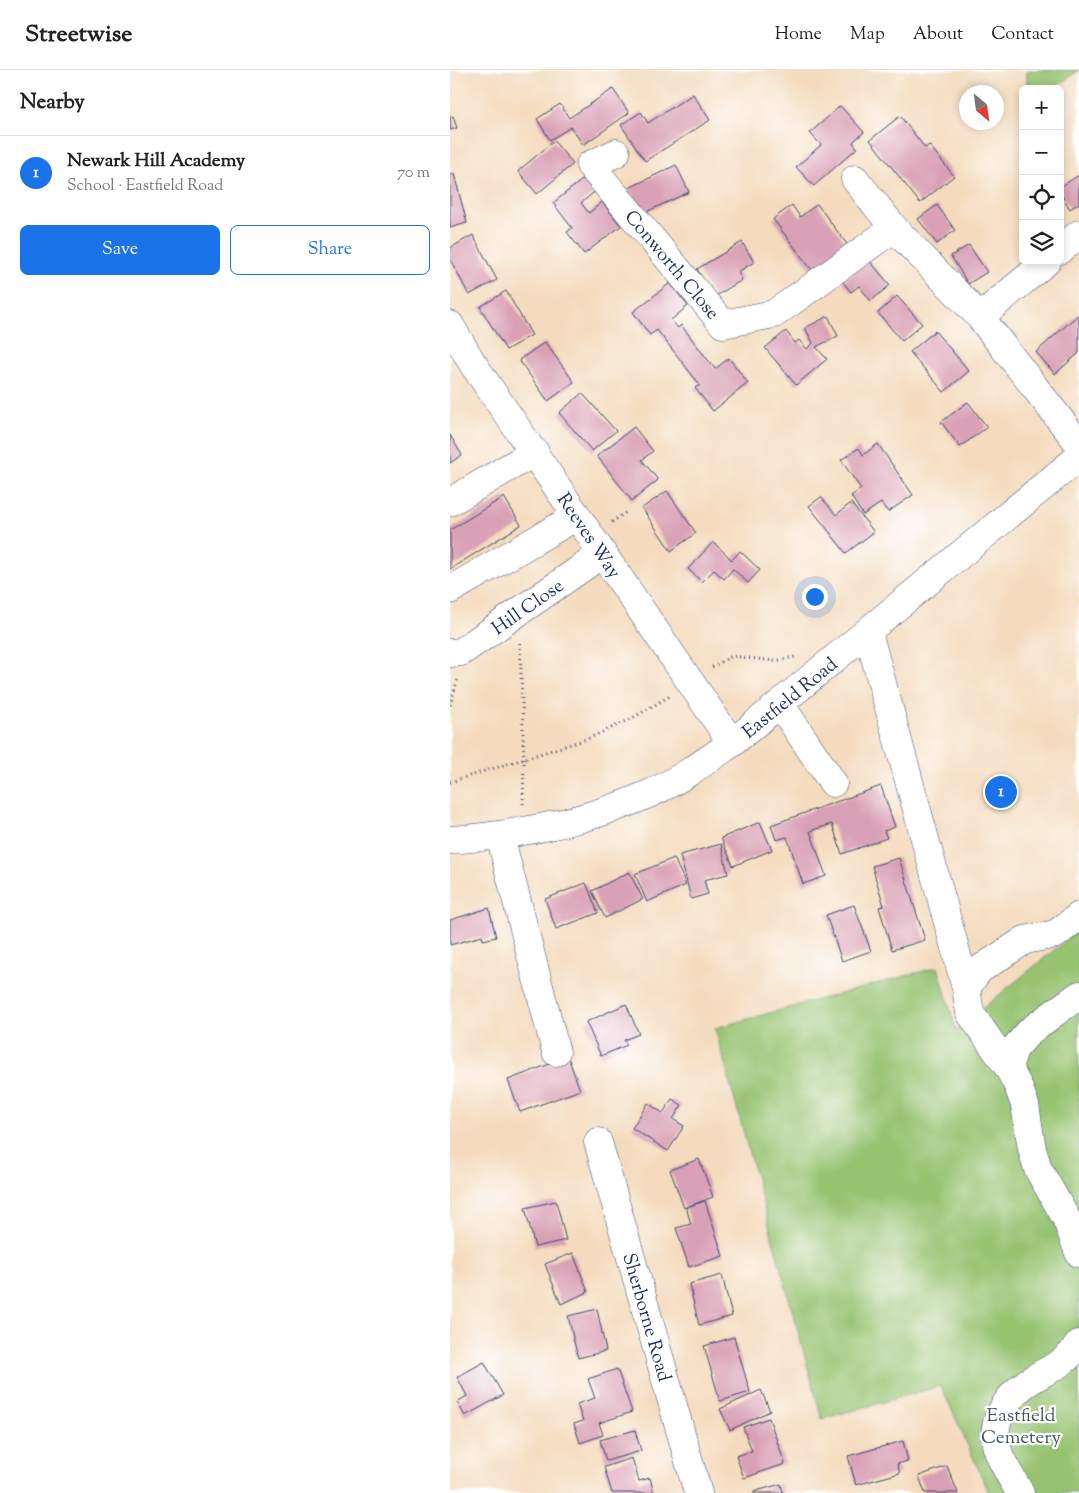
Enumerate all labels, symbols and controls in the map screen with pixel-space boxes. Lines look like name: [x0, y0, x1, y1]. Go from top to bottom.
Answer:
text: Streetwise: [25, 18, 132, 52]
text: Home: [775, 22, 822, 48]
text: Map: [850, 22, 885, 48]
text: About: [913, 22, 963, 48]
text: Contact: [991, 22, 1054, 48]
north arrow: [959, 85, 1004, 130]
map controls: [1019, 85, 1064, 265]
button: +: [1019, 85, 1064, 130]
text: Nearby: [20, 88, 85, 118]
button: −: [1019, 130, 1064, 175]
text: Newark Hill Academy: [67, 148, 245, 175]
text: 1: [33, 162, 39, 185]
text: 70 m: [397, 162, 430, 185]
text: School · Eastfield Road: [67, 175, 223, 198]
button: locate: [1019, 175, 1064, 220]
street label: Conworth Close: [617, 205, 725, 326]
button: layers: [1019, 220, 1064, 265]
button: Save: [20, 225, 220, 275]
button: Share: [230, 225, 430, 275]
street label: Reeves Way: [549, 488, 627, 585]
street label: Hill Close: [487, 573, 570, 643]
your location: [802, 584, 828, 610]
street label: Eastfield Road: [737, 652, 844, 746]
pin: 1: [985, 773, 1017, 811]
street label: Sherborne Road: [614, 1250, 677, 1385]
park label: Eastfield Cemetery: [981, 1403, 1061, 1452]

